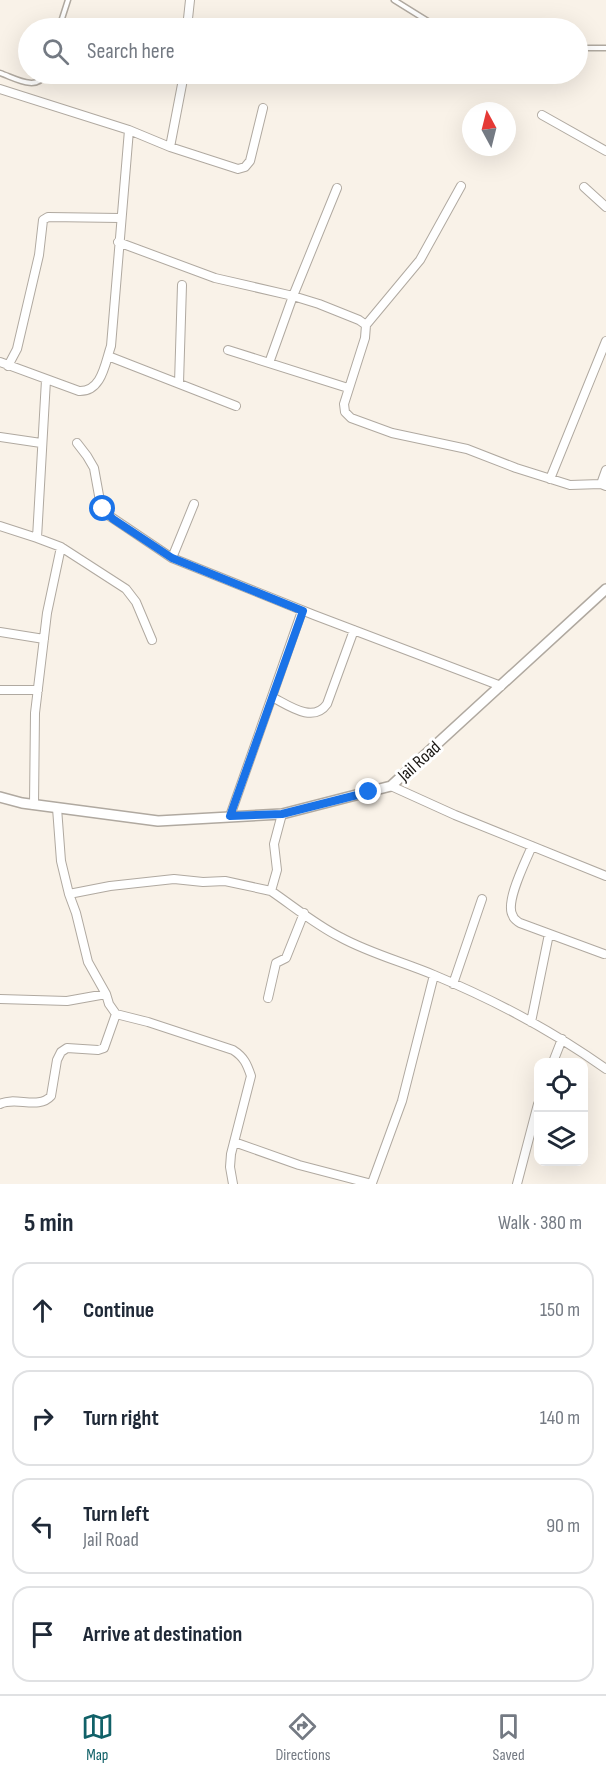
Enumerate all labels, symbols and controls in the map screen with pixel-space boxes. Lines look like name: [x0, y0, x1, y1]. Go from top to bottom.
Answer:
search box: [18, 18, 588, 84]
icon: search: [39, 35, 72, 68]
text: Search here: [87, 38, 174, 65]
north arrow: [462, 102, 516, 156]
route start: [89, 495, 115, 521]
street label: Jail Road: [393, 737, 445, 787]
route end: [355, 778, 381, 804]
map controls: [534, 1058, 588, 1166]
button: locate: [534, 1058, 588, 1112]
button: layers: [534, 1112, 588, 1166]
text: 5 min: [24, 1208, 74, 1239]
text: Walk · 380 m: [498, 1211, 582, 1235]
icon: ahead: [26, 1294, 59, 1327]
text: Continue: [83, 1297, 154, 1324]
text: 150 m: [540, 1298, 580, 1322]
icon: right: [26, 1402, 59, 1435]
text: Turn right: [83, 1405, 159, 1432]
text: 140 m: [540, 1406, 580, 1430]
text: Turn left: [83, 1501, 149, 1528]
icon: left: [26, 1510, 59, 1543]
text: 90 m: [546, 1514, 580, 1538]
text: Jail Road: [83, 1528, 139, 1552]
icon: arrive: [26, 1618, 59, 1651]
text: Arrive at destination: [83, 1621, 242, 1648]
tab: Map: [81, 1710, 114, 1765]
tab: Directions: [275, 1710, 331, 1765]
tab: Saved: [492, 1710, 525, 1765]

